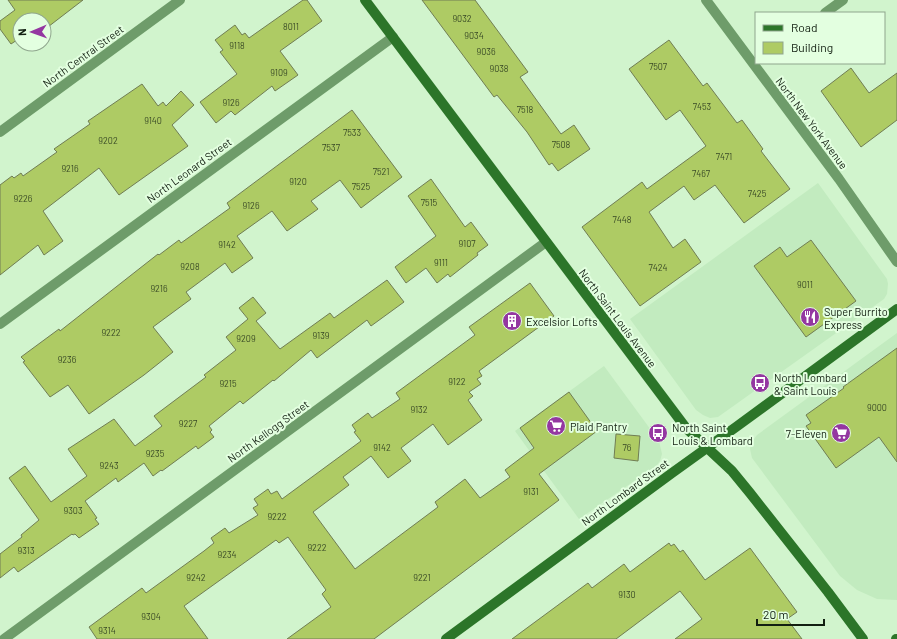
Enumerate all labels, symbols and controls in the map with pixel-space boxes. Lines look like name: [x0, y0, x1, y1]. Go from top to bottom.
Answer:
north arrow: [12, 12, 52, 52]
legend: [755, 12, 885, 64]
house number: 9032: [452, 13, 472, 24]
text: Road: [791, 20, 818, 34]
house number: 8011: [283, 21, 299, 32]
street label: North Central Street: [40, 22, 126, 90]
text: N: [15, 28, 28, 36]
house number: 9034: [464, 30, 484, 41]
house number: 9118: [229, 40, 245, 51]
text: Building: [791, 40, 833, 54]
house number: 9036: [476, 46, 496, 57]
house number: 7507: [649, 61, 668, 72]
house number: 9038: [489, 63, 509, 74]
house number: 9109: [270, 67, 288, 78]
street label: North New York Avenue: [773, 75, 851, 171]
house number: 9126: [222, 97, 240, 108]
house number: 7453: [693, 101, 712, 112]
house number: 7518: [517, 104, 534, 115]
house number: 9140: [144, 115, 162, 126]
house number: 7533: [343, 127, 361, 138]
house number: 9202: [98, 135, 118, 146]
street label: North Leonard Street: [144, 135, 234, 205]
house number: 7508: [552, 139, 571, 150]
house number: 7537: [322, 142, 341, 153]
house number: 7471: [716, 151, 732, 162]
house number: 9216: [61, 163, 79, 174]
house number: 7521: [373, 166, 389, 177]
house number: 7467: [692, 168, 711, 179]
house number: 9120: [289, 176, 307, 187]
house number: 7525: [352, 181, 371, 192]
house number: 7425: [748, 188, 767, 199]
house number: 9226: [14, 193, 33, 204]
house number: 7515: [421, 197, 438, 208]
house number: 9126: [242, 200, 260, 211]
house number: 7448: [613, 214, 632, 225]
house number: 9107: [458, 238, 476, 249]
house number: 9142: [218, 239, 236, 250]
house number: 9111: [434, 257, 448, 268]
house number: 9208: [180, 261, 200, 272]
house number: 7424: [649, 262, 668, 273]
street label: North Saint Louis Avenue: [577, 266, 659, 370]
house number: 9011: [797, 279, 813, 290]
house number: 9216: [150, 283, 168, 294]
place label: Super Burrito Express: [824, 305, 888, 331]
restaurant icon: Super Burrito Express: [799, 306, 821, 328]
building icon: Excelsior Lofts: [501, 310, 523, 332]
place label: Excelsior Lofts: [526, 315, 597, 328]
house number: 9222: [101, 327, 121, 338]
house number: 9139: [313, 330, 330, 341]
house number: 9209: [236, 333, 256, 344]
house number: 9236: [58, 354, 77, 365]
place label: North Lombard & Saint Louis: [774, 371, 847, 397]
bus stop icon: North Lombard & Saint Louis: [749, 372, 771, 394]
house number: 9122: [448, 376, 466, 387]
house number: 9215: [219, 378, 237, 389]
street label: North Kellogg Street: [225, 397, 311, 465]
house number: 9000: [867, 402, 887, 413]
house number: 9132: [410, 404, 428, 415]
supermarket icon: Plaid Pantry: [545, 415, 567, 437]
house number: 9227: [179, 418, 198, 429]
place label: Plaid Pantry: [570, 420, 627, 433]
place label: North Saint Louis & Lombard: [672, 421, 753, 447]
bus stop icon: North Saint Louis & Lombard: [647, 422, 669, 444]
supermarket icon: 7-Eleven: [830, 422, 852, 444]
place label: 7-Eleven: [786, 427, 827, 440]
house number: 9142: [373, 442, 391, 453]
house number: 76: [623, 442, 632, 453]
house number: 9235: [146, 448, 165, 459]
street label: North Lombard Street: [579, 456, 671, 528]
house number: 9243: [99, 460, 119, 471]
house number: 9131: [523, 486, 539, 497]
house number: 9303: [63, 505, 83, 516]
house number: 9222: [267, 511, 287, 522]
house number: 9222: [307, 542, 327, 553]
house number: 9313: [17, 545, 35, 556]
house number: 9234: [217, 549, 237, 560]
house number: 9242: [186, 572, 206, 583]
house number: 9221: [413, 572, 431, 583]
house number: 9130: [618, 589, 636, 600]
scale bar: [757, 601, 824, 627]
text: 20 m: [763, 607, 789, 621]
house number: 9304: [141, 611, 161, 622]
house number: 9314: [98, 625, 116, 636]

